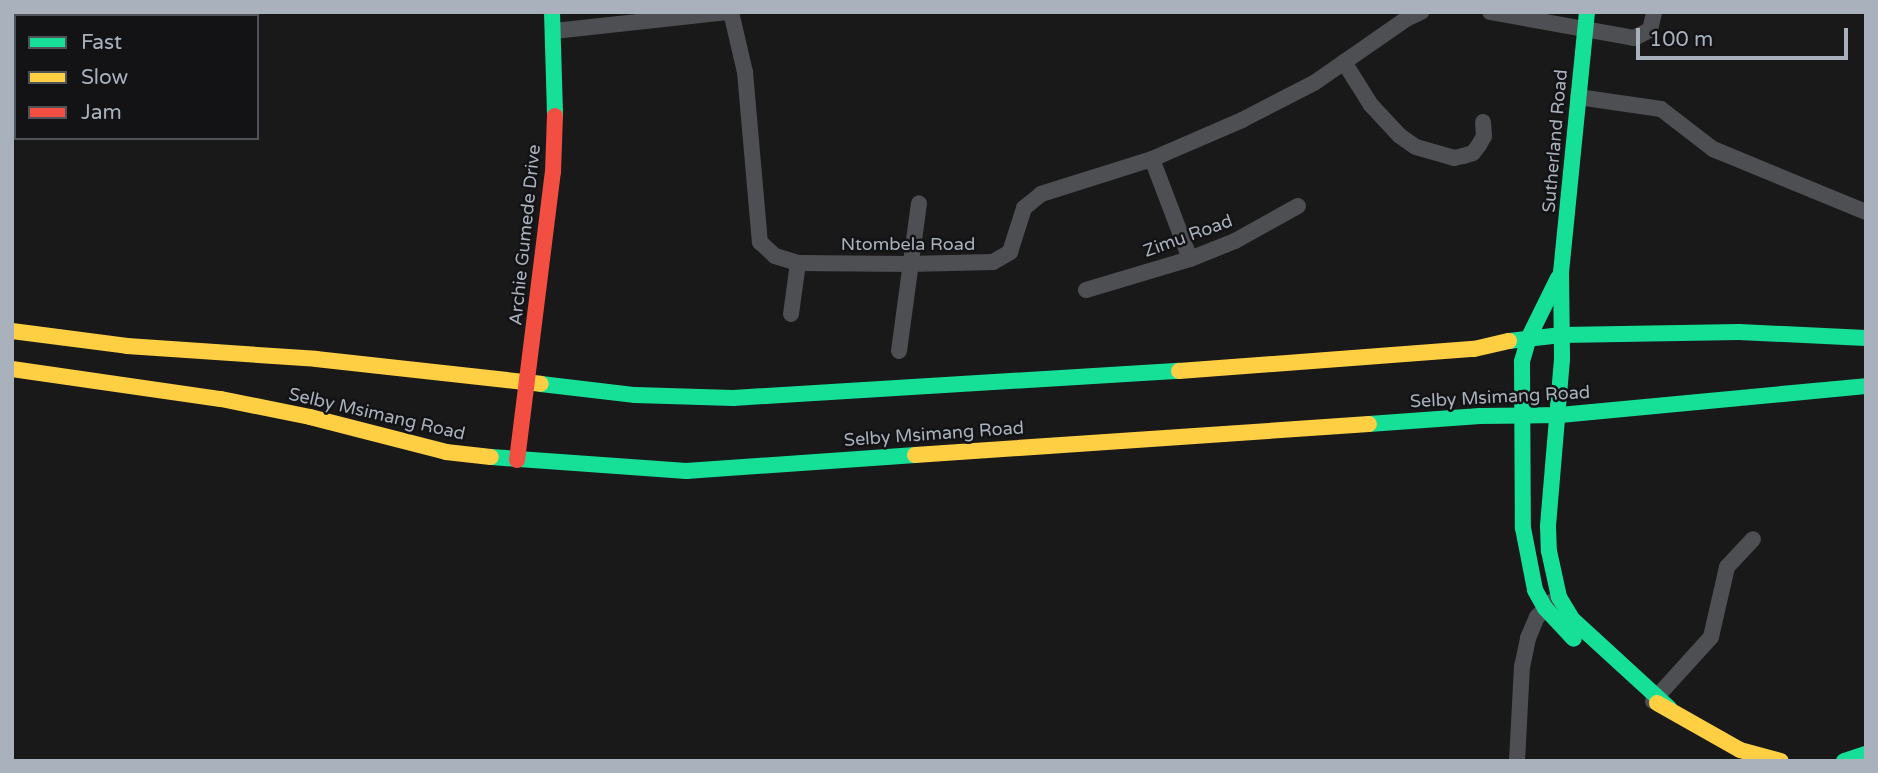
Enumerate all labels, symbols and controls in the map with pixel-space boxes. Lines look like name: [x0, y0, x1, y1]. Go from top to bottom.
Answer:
legend: [14, 14, 259, 140]
scale bar: [1640, 14, 1852, 58]
text: 100 m: [1649, 27, 1713, 52]
text: Fast: [81, 30, 122, 55]
text: Slow: [81, 65, 128, 90]
street label: Sutherland Road: [1538, 69, 1572, 213]
text: Jam: [81, 100, 122, 125]
street label: Archie Gumede Drive: [505, 144, 545, 326]
street label: Zimu Road: [1140, 210, 1236, 262]
street label: Ntombela Road: [841, 233, 975, 255]
street label: Selby Msimang Road: [1409, 381, 1591, 413]
street label: Selby Msimang Road: [287, 383, 467, 445]
street label: Selby Msimang Road: [843, 417, 1025, 451]

